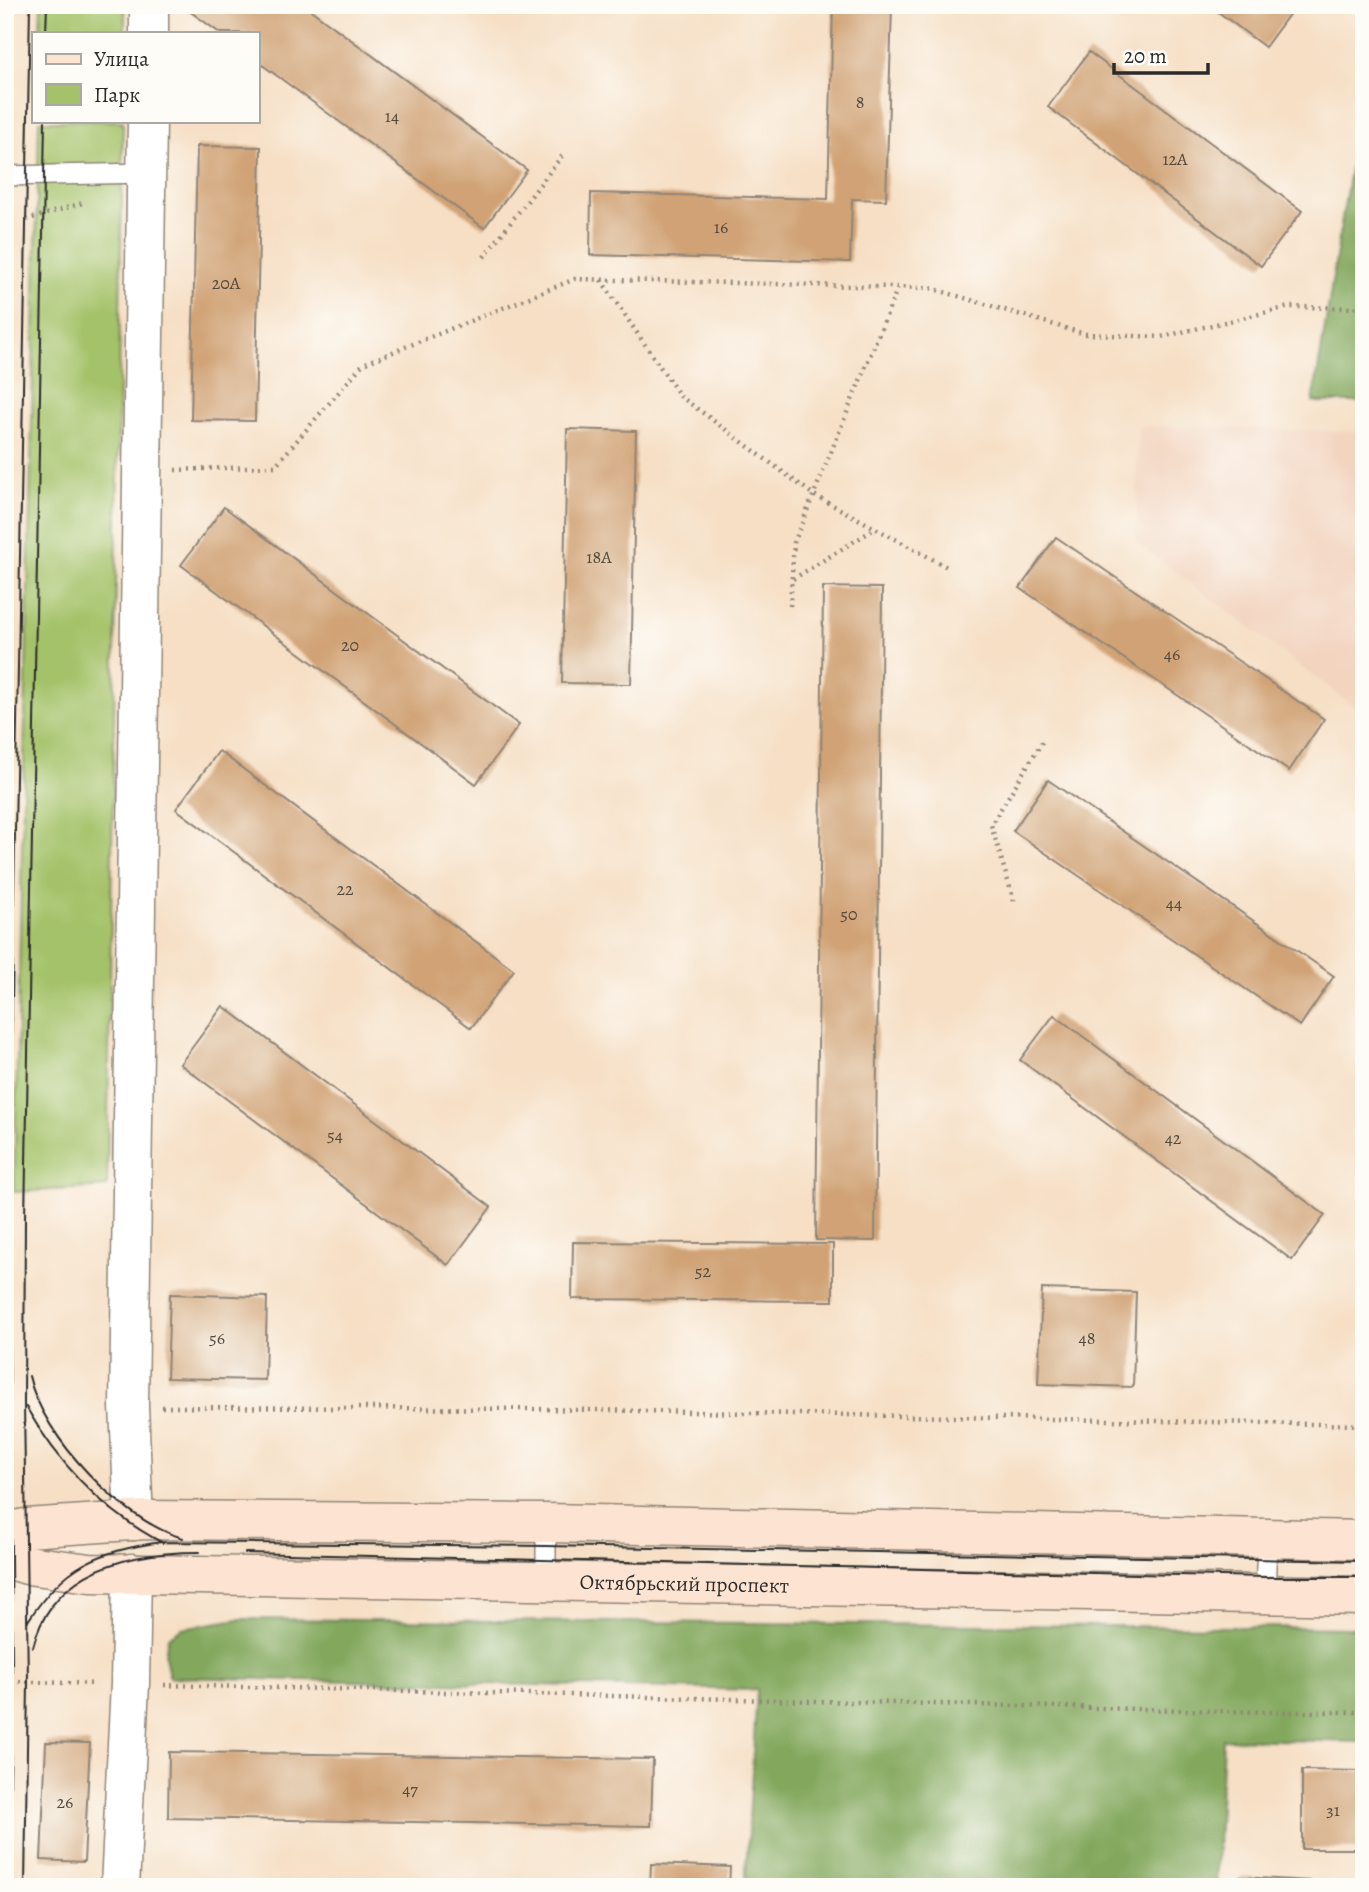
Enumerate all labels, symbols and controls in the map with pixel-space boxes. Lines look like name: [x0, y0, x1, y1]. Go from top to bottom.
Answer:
legend: [32, 32, 259, 122]
scale bar: [1114, 32, 1208, 76]
text: 20 m: [1124, 42, 1167, 70]
text: Улица: [94, 45, 149, 73]
text: Парк: [94, 81, 140, 109]
house number: 8: [856, 90, 864, 114]
house number: 14: [385, 104, 399, 128]
house number: 12А: [1162, 147, 1188, 171]
house number: 16: [714, 215, 728, 239]
house number: 20А: [212, 271, 241, 295]
house number: 18А: [586, 545, 612, 569]
house number: 20: [341, 633, 359, 657]
house number: 46: [1164, 642, 1180, 666]
house number: 22: [336, 877, 354, 901]
house number: 44: [1166, 891, 1182, 915]
house number: 50: [840, 902, 858, 926]
house number: 54: [327, 1123, 343, 1147]
house number: 42: [1165, 1126, 1182, 1150]
house number: 52: [695, 1259, 712, 1283]
house number: 56: [209, 1326, 225, 1350]
house number: 48: [1079, 1326, 1095, 1350]
street label: Октябрьский проспект: [579, 1568, 789, 1600]
house number: 47: [402, 1777, 418, 1801]
house number: 26: [57, 1790, 73, 1814]
house number: 31: [1326, 1798, 1340, 1822]

